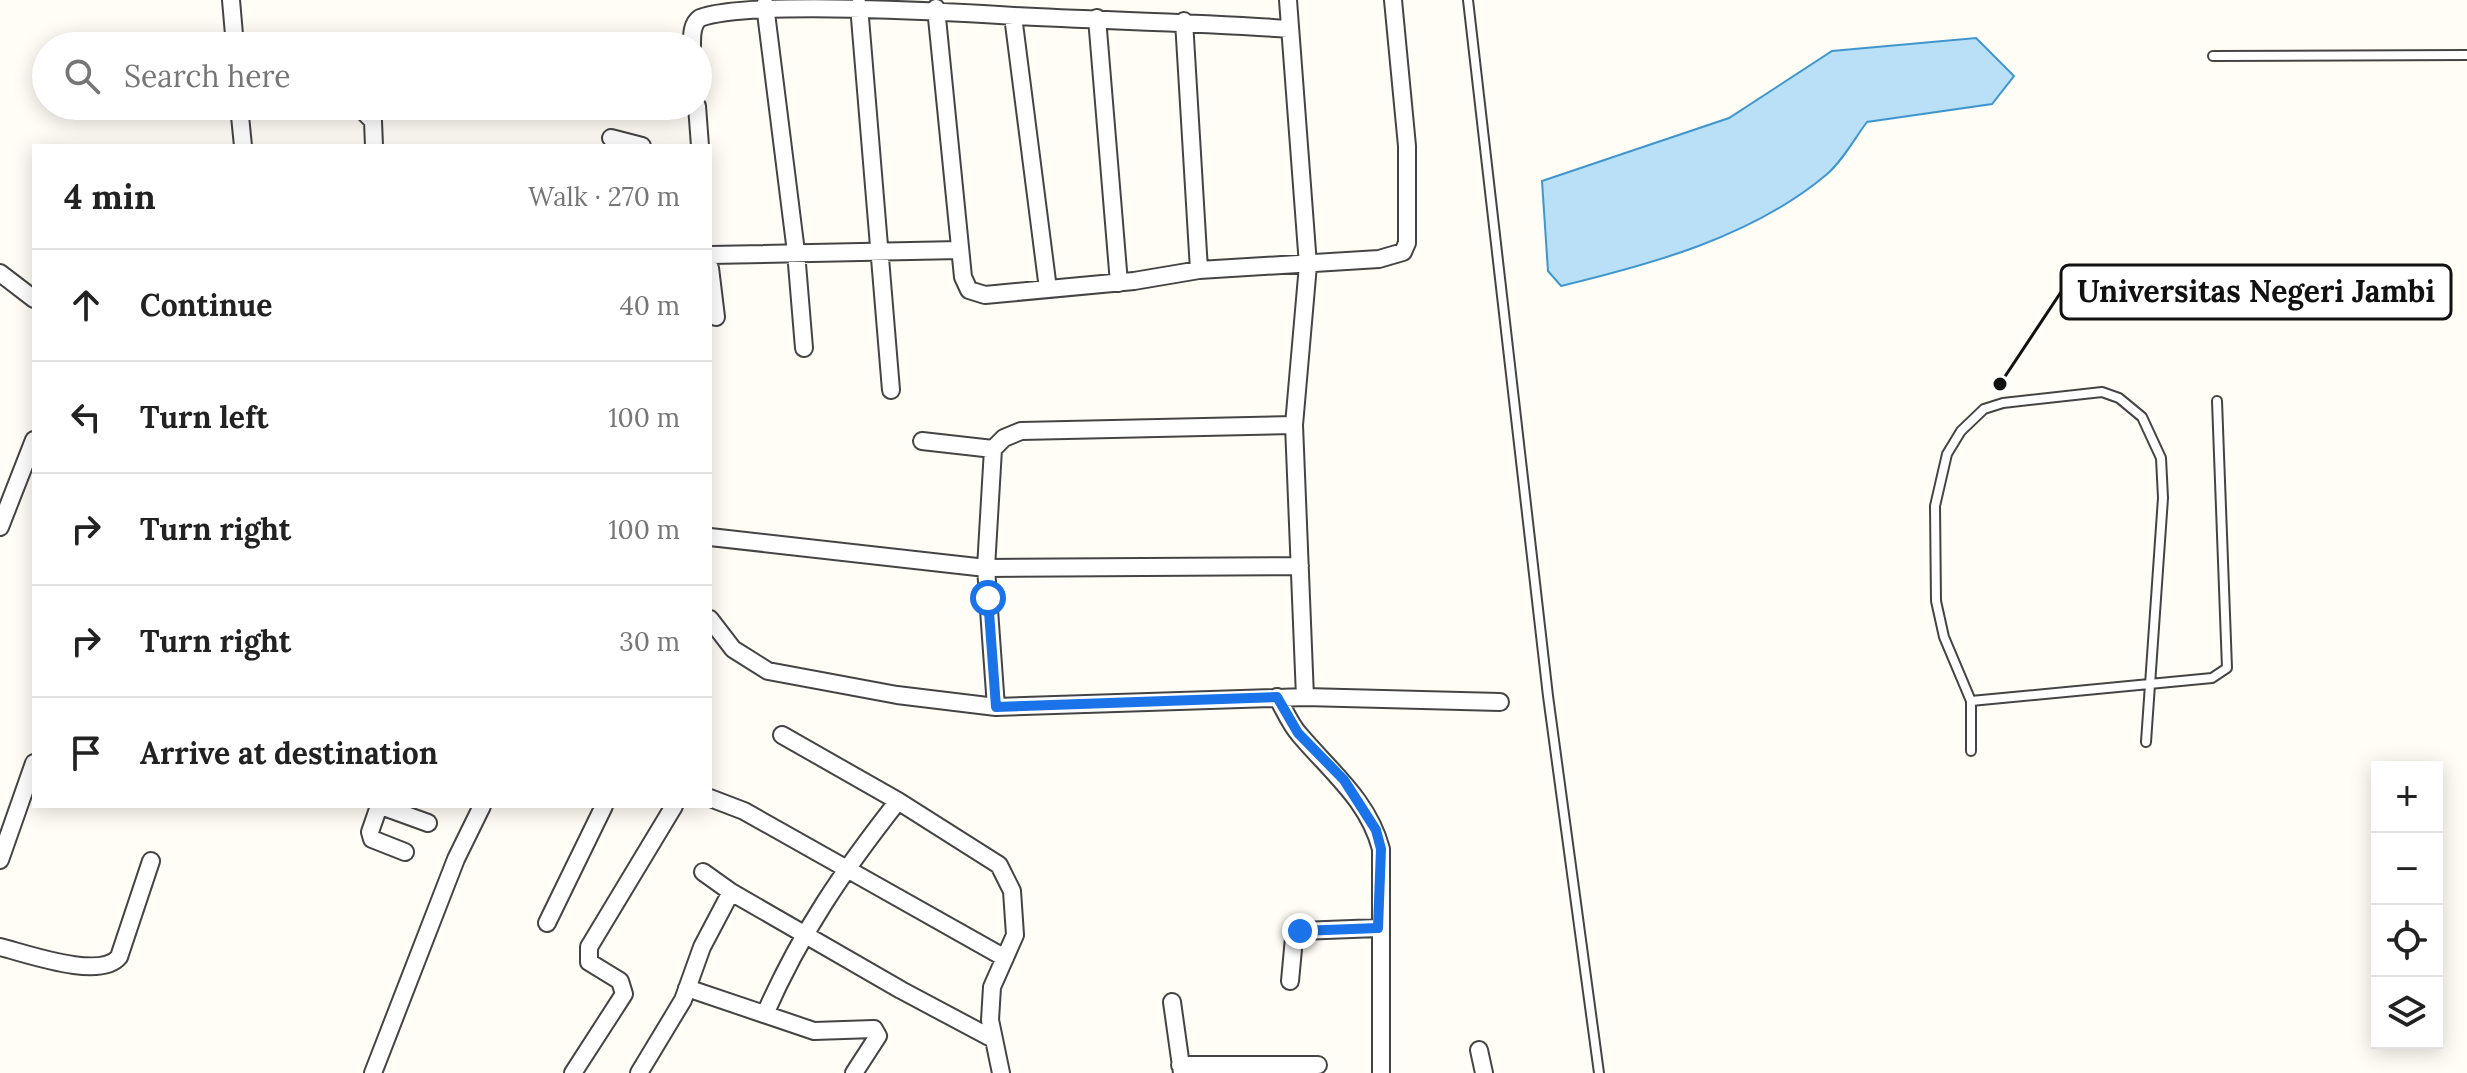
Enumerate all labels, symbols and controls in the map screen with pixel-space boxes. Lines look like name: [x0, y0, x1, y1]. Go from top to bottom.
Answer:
search box: [32, 32, 712, 120]
icon: search: [60, 54, 104, 98]
text: Search here: [124, 57, 291, 95]
text: 4 min: [64, 175, 156, 218]
text: Walk · 270 m: [528, 180, 680, 213]
callout: Universitas Negeri Jambi: [2061, 265, 2451, 319]
text: Universitas Negeri Jambi: [2077, 272, 2435, 311]
icon: ahead: [64, 283, 108, 327]
text: Continue: [140, 286, 272, 324]
text: 40 m: [620, 289, 680, 322]
icon: left: [64, 395, 108, 439]
text: Turn left: [140, 398, 268, 436]
text: 100 m: [608, 401, 680, 434]
icon: right: [64, 507, 108, 551]
text: Turn right: [140, 510, 291, 548]
text: 100 m: [608, 513, 680, 546]
route start: [970, 580, 1006, 616]
icon: right: [64, 619, 108, 663]
text: Turn right: [140, 622, 291, 660]
text: 30 m: [619, 625, 680, 658]
icon: arrive: [64, 731, 108, 775]
text: Arrive at destination: [140, 734, 438, 772]
map controls: [2371, 761, 2443, 1049]
button: +: [2371, 761, 2443, 833]
button: −: [2371, 833, 2443, 905]
button: locate: [2371, 905, 2443, 977]
route end: [1282, 913, 1318, 949]
button: layers: [2371, 977, 2443, 1049]

